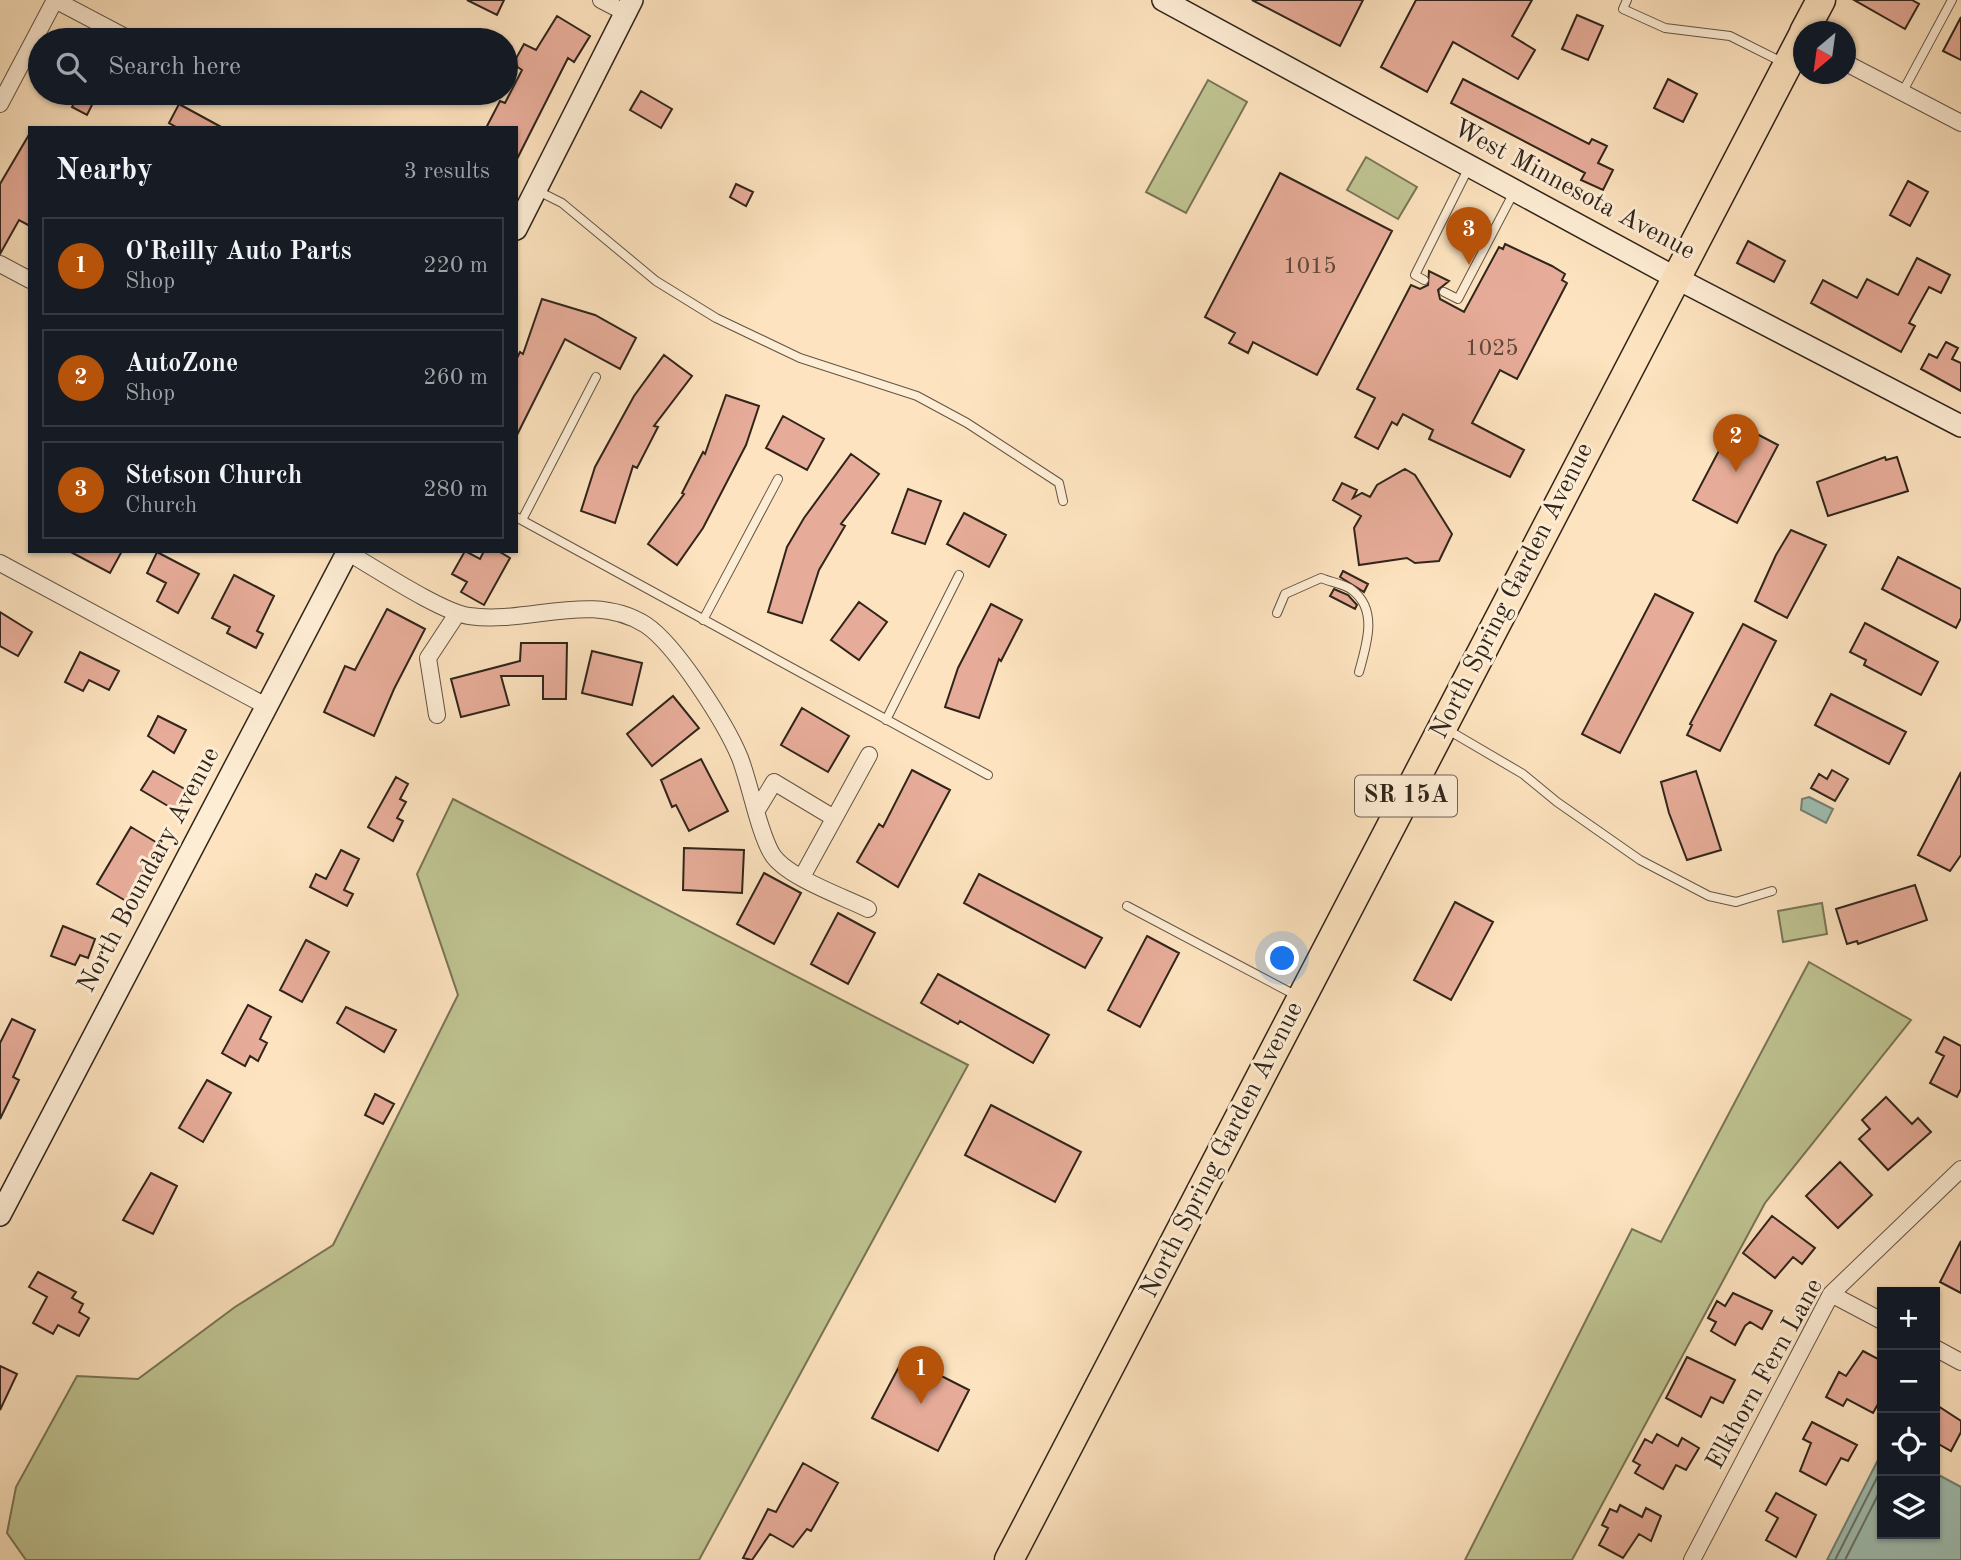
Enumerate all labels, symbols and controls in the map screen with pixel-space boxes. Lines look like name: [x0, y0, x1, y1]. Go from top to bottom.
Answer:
north arrow: [1793, 21, 1856, 84]
search box: [28, 28, 518, 105]
icon: search: [52, 48, 90, 86]
text: Search here: [108, 54, 241, 80]
street label: West Minnesota Avenue: [1449, 115, 1699, 265]
text: Nearby: [56, 156, 153, 186]
text: 3 results: [404, 160, 490, 183]
pin: 3: [1446, 207, 1492, 265]
text: O'Reilly Auto Parts: [125, 239, 352, 265]
text: 1: [74, 254, 88, 277]
text: 220 m: [423, 254, 488, 277]
house number: 1015: [1283, 255, 1337, 278]
text: Shop: [125, 270, 175, 293]
house number: 1025: [1465, 337, 1519, 360]
text: AutoZone: [125, 351, 238, 377]
text: 2: [74, 366, 88, 389]
text: 260 m: [423, 366, 488, 389]
text: Shop: [125, 382, 175, 405]
pin: 2: [1713, 414, 1759, 472]
street label: North Spring Garden Avenue: [1426, 439, 1598, 743]
text: Stetson Church: [125, 463, 302, 489]
text: 3: [74, 478, 88, 501]
text: 280 m: [423, 478, 488, 501]
text: Church: [125, 494, 197, 517]
street label: North Boundary Avenue: [73, 743, 225, 997]
road number: SR 15A: [1355, 776, 1457, 816]
your location: [1265, 941, 1299, 975]
street label: North Spring Garden Avenue: [1136, 998, 1308, 1302]
street label: Elkhorn Fern Lane: [1702, 1274, 1828, 1474]
map controls: [1877, 1287, 1940, 1539]
button: +: [1877, 1287, 1940, 1350]
pin: 1: [898, 1346, 944, 1404]
button: −: [1877, 1350, 1940, 1413]
button: locate: [1877, 1413, 1940, 1476]
button: layers: [1877, 1476, 1940, 1539]

